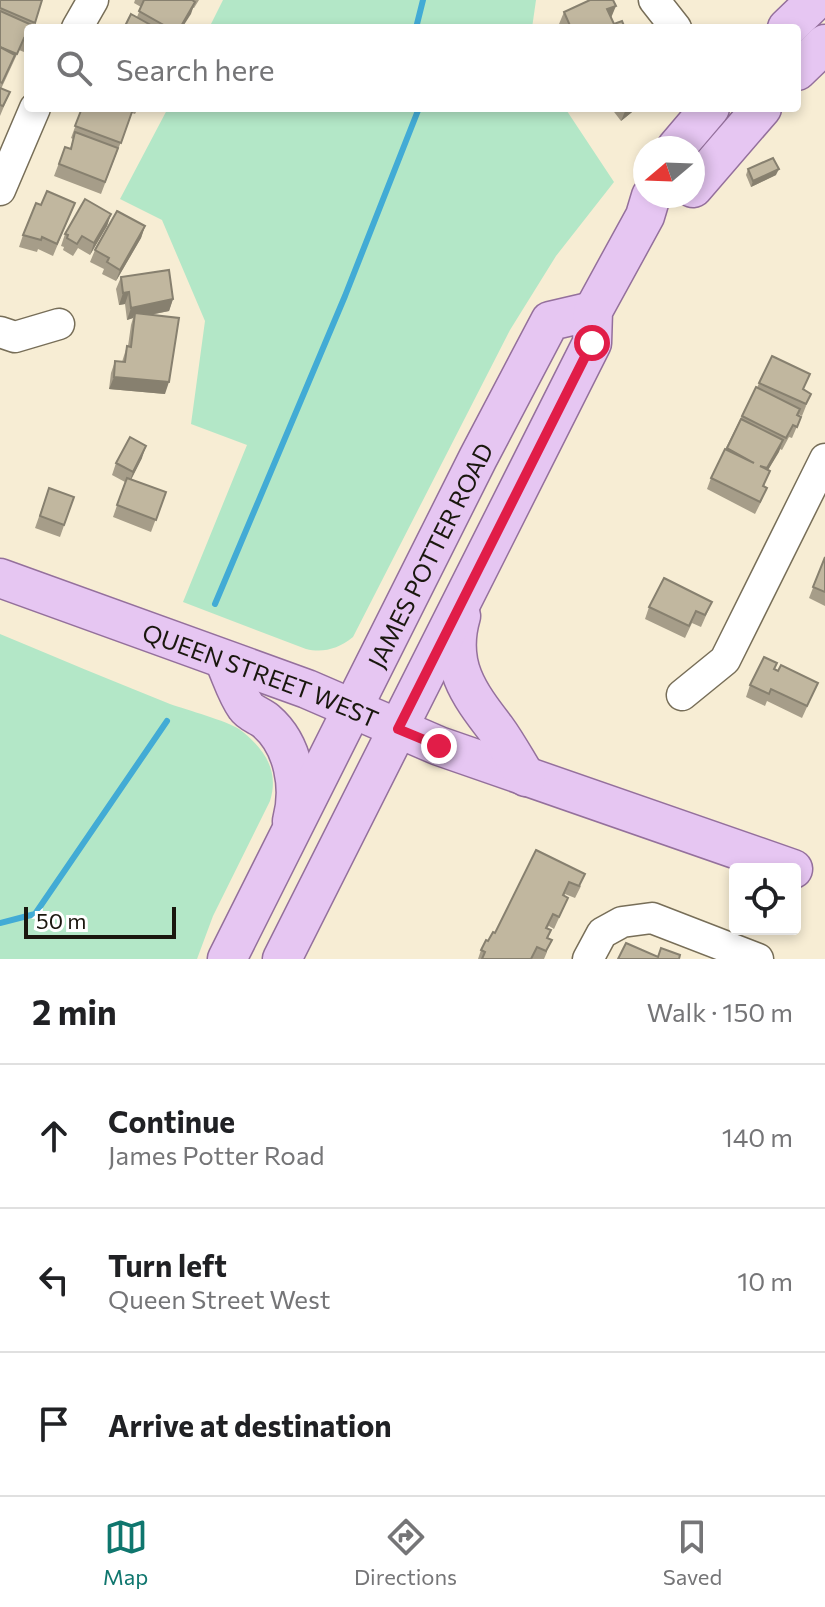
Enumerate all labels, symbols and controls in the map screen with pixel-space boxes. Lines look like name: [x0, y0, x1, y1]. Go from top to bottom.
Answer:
search box: [24, 24, 801, 112]
icon: search: [52, 46, 96, 90]
text: Search here: [116, 50, 275, 87]
north arrow: [633, 136, 705, 208]
route start: [574, 325, 610, 361]
street label: JAMES POTTER ROAD: [361, 437, 498, 672]
street label: QUEEN STREET WEST: [139, 616, 383, 733]
route end: [421, 728, 457, 764]
map controls: [729, 863, 801, 935]
button: locate: [729, 863, 801, 935]
scale bar: [24, 903, 176, 939]
text: 50 m: [36, 907, 86, 934]
text: 2 min: [32, 990, 117, 1032]
text: Walk · 150 m: [647, 996, 793, 1027]
text: Continue: [108, 1102, 235, 1139]
icon: ahead: [32, 1114, 76, 1158]
text: 140 m: [722, 1121, 793, 1152]
text: James Potter Road: [108, 1139, 325, 1170]
text: Turn left: [108, 1246, 227, 1283]
icon: left: [32, 1258, 76, 1302]
text: 10 m: [737, 1265, 793, 1296]
text: Queen Street West: [108, 1283, 330, 1314]
icon: arrive: [32, 1402, 76, 1446]
text: Arrive at destination: [108, 1406, 392, 1443]
tab: Map: [103, 1515, 148, 1590]
tab: Directions: [354, 1515, 457, 1590]
tab: Saved: [663, 1515, 722, 1590]

